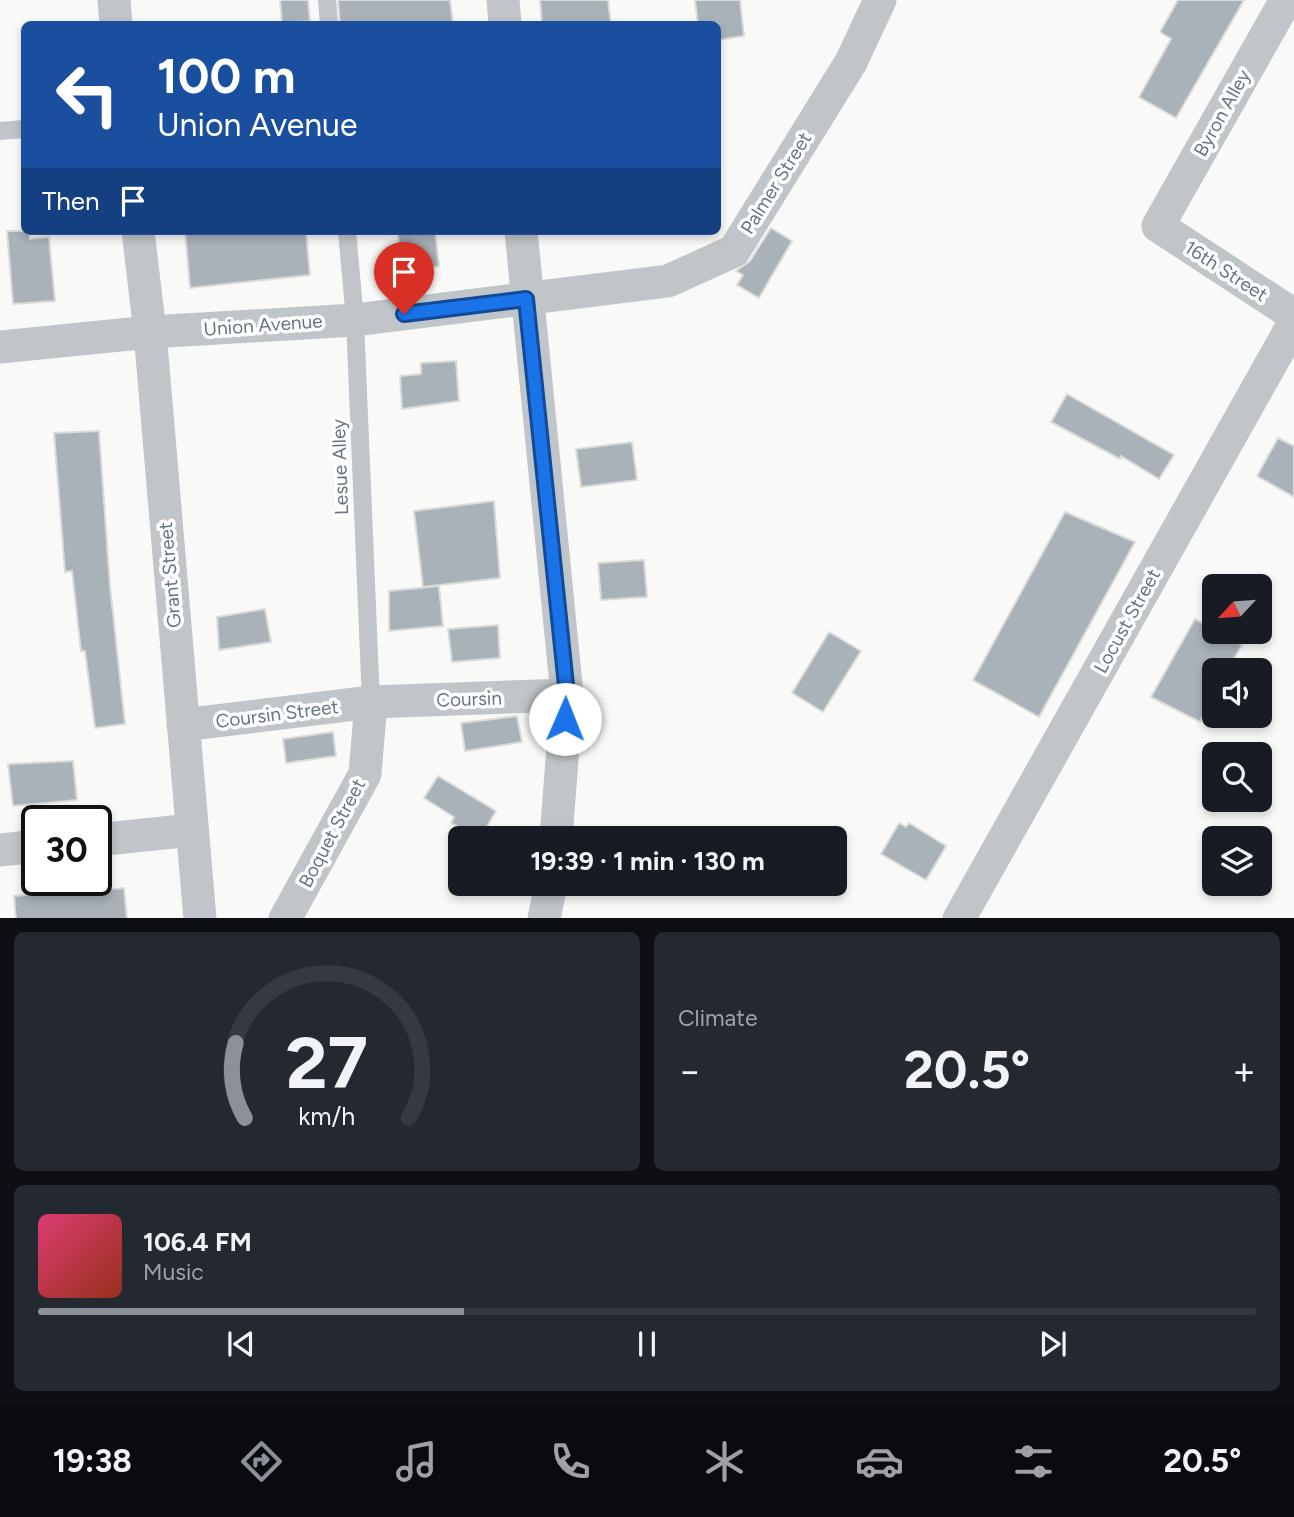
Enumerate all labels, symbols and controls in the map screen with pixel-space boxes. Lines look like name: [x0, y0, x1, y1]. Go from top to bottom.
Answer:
text: 100 m: [157, 46, 296, 105]
icon: left: [42, 49, 133, 140]
street label: Byron Alley: [1189, 66, 1255, 160]
text: Union Avenue: [157, 106, 357, 144]
street label: Palmer Street: [736, 128, 816, 238]
icon: arrive: [114, 182, 152, 220]
text: Then: [42, 185, 100, 217]
street label: 16th Street: [1180, 236, 1272, 306]
pin: [374, 242, 434, 314]
icon: arrive: [385, 253, 423, 291]
street label: Union Avenue: [203, 309, 323, 341]
street label: Lesue Alley: [327, 419, 353, 515]
street label: Grant Street: [154, 521, 186, 629]
street label: Locust Street: [1089, 565, 1165, 677]
north arrow: [1202, 574, 1272, 644]
map controls: [1202, 574, 1272, 896]
button: sound: [1202, 658, 1272, 728]
position arrow: [528, 682, 602, 756]
street label: Coursin: [436, 686, 502, 712]
street label: Coursin Street: [214, 695, 340, 733]
button: search: [1202, 742, 1272, 812]
street label: Boquet Street: [294, 775, 370, 891]
speed limit sign: 30: [21, 805, 112, 896]
button: layers: [1202, 826, 1272, 896]
text: 19:39 · 1 min · 130 m: [530, 845, 765, 877]
text: Climate: [678, 1004, 757, 1032]
text: 27: [286, 1019, 368, 1106]
text: 20.5°: [904, 1039, 1030, 1101]
text: −: [678, 1048, 702, 1094]
text: +: [1232, 1048, 1256, 1094]
text: km/h: [298, 1100, 356, 1130]
text: 106.4 FM: [143, 1226, 252, 1258]
text: Music: [143, 1258, 204, 1286]
icon: previous: [222, 1325, 260, 1363]
icon: pause: [628, 1325, 666, 1363]
icon: next: [1034, 1325, 1072, 1363]
icon: directions: [237, 1437, 286, 1486]
icon: music: [392, 1437, 441, 1486]
icon: phone: [546, 1437, 595, 1486]
icon: climate: [700, 1437, 749, 1486]
icon: car: [855, 1437, 904, 1486]
icon: filters: [1009, 1437, 1058, 1486]
text: 19:38: [53, 1442, 132, 1480]
text: 20.5°: [1163, 1442, 1241, 1480]

